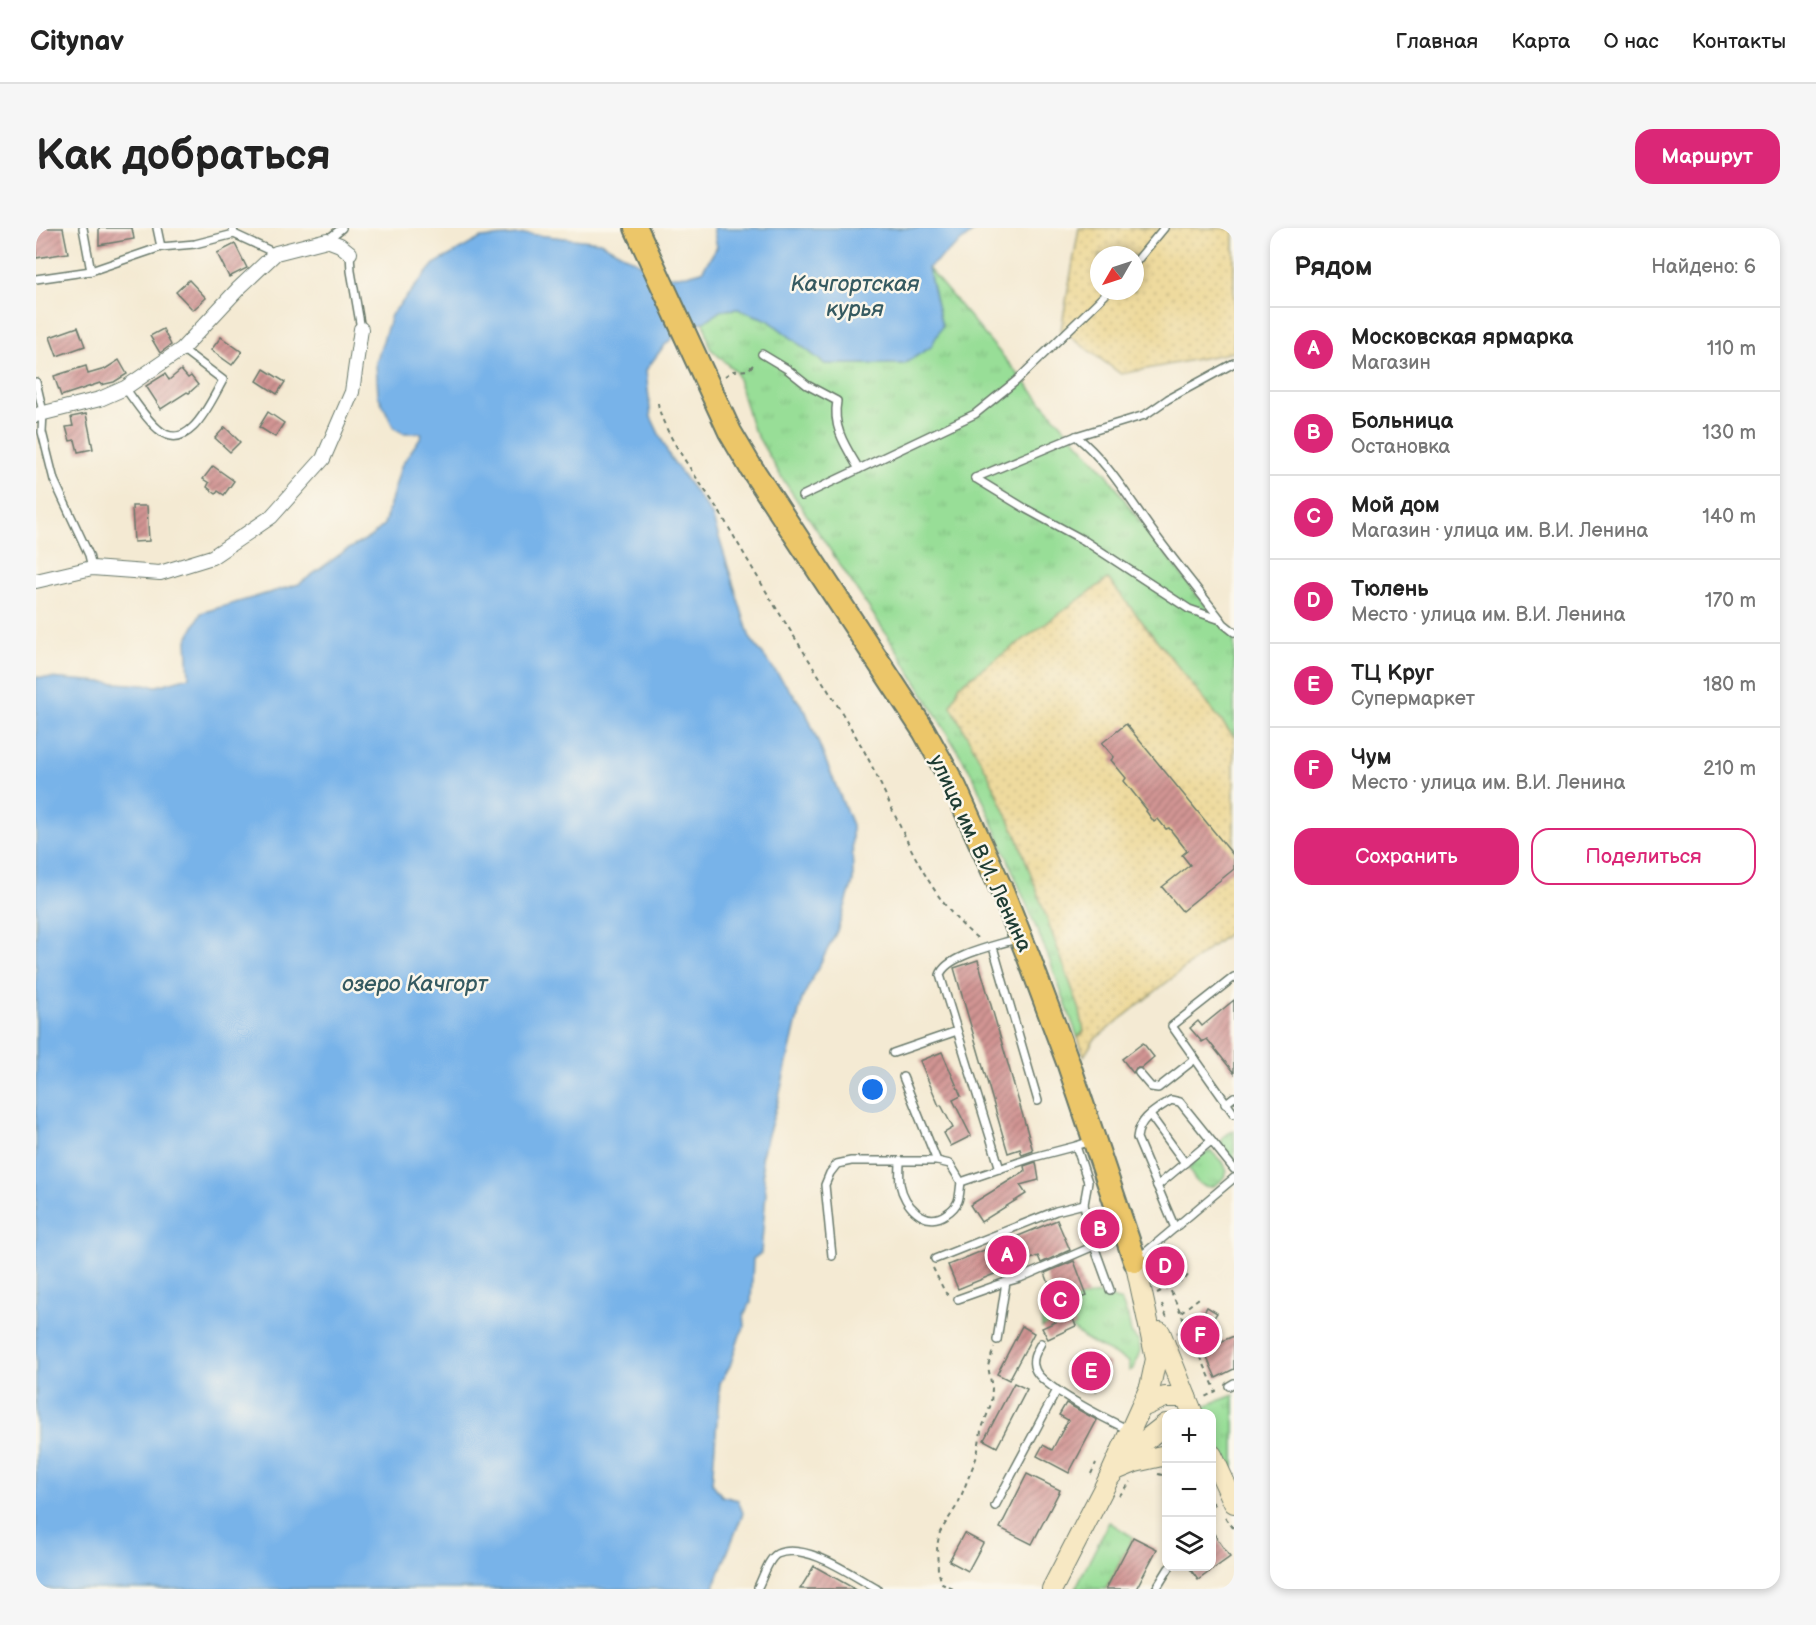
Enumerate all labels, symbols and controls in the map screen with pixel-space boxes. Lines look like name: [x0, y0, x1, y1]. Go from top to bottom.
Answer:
text: Citynav: [30, 25, 124, 58]
text: Главная: [1395, 29, 1478, 54]
text: Карта: [1511, 29, 1570, 54]
text: О нас: [1603, 29, 1659, 54]
text: Контакты: [1692, 29, 1786, 54]
button: Маршрут: [1635, 129, 1780, 184]
text: Как добраться: [36, 131, 331, 182]
north arrow: [1090, 246, 1144, 300]
text: Рядом: [1294, 252, 1372, 283]
text: Найдено: 6: [1651, 255, 1756, 279]
water label: Качгортская курья: [790, 271, 920, 323]
text: Московская ярмарка: [1351, 324, 1573, 351]
text: A: [1307, 337, 1320, 361]
text: 110 m: [1707, 337, 1756, 361]
text: Магазин: [1351, 351, 1431, 375]
text: Больница: [1351, 408, 1453, 435]
text: B: [1306, 421, 1321, 445]
text: 130 m: [1702, 421, 1756, 445]
text: Остановка: [1351, 435, 1450, 459]
text: Мой дом: [1351, 492, 1440, 519]
text: C: [1306, 505, 1321, 529]
text: 140 m: [1702, 505, 1756, 529]
text: Магазин · улица им. В.И. Ленина: [1351, 519, 1648, 543]
text: Тюлень: [1351, 576, 1429, 603]
text: D: [1307, 589, 1320, 613]
text: 170 m: [1705, 589, 1756, 613]
text: Место · улица им. В.И. Ленина: [1351, 603, 1626, 627]
text: ТЦ Круг: [1351, 660, 1434, 687]
text: E: [1307, 673, 1320, 697]
text: 180 m: [1703, 673, 1756, 697]
text: Супермаркет: [1351, 687, 1475, 711]
text: Чум: [1351, 744, 1391, 771]
street label: улица им. В.И. Ленина: [924, 751, 1038, 956]
text: F: [1307, 757, 1320, 781]
text: 210 m: [1703, 757, 1756, 781]
text: Место · улица им. В.И. Ленина: [1351, 771, 1626, 795]
button: Сохранить: [1294, 828, 1519, 885]
button: Поделиться: [1531, 828, 1756, 885]
water label: озеро Качгорт: [342, 971, 490, 998]
your location: [858, 1075, 887, 1104]
pin: B: [1080, 1206, 1120, 1252]
pin: A: [988, 1232, 1026, 1278]
pin: D: [1146, 1244, 1184, 1288]
pin: C: [1040, 1278, 1080, 1322]
pin: F: [1180, 1312, 1220, 1358]
pin: E: [1072, 1348, 1110, 1394]
map controls: [1162, 1409, 1216, 1571]
button: +: [1162, 1409, 1216, 1463]
button: −: [1162, 1463, 1216, 1517]
button: layers: [1162, 1517, 1216, 1571]

